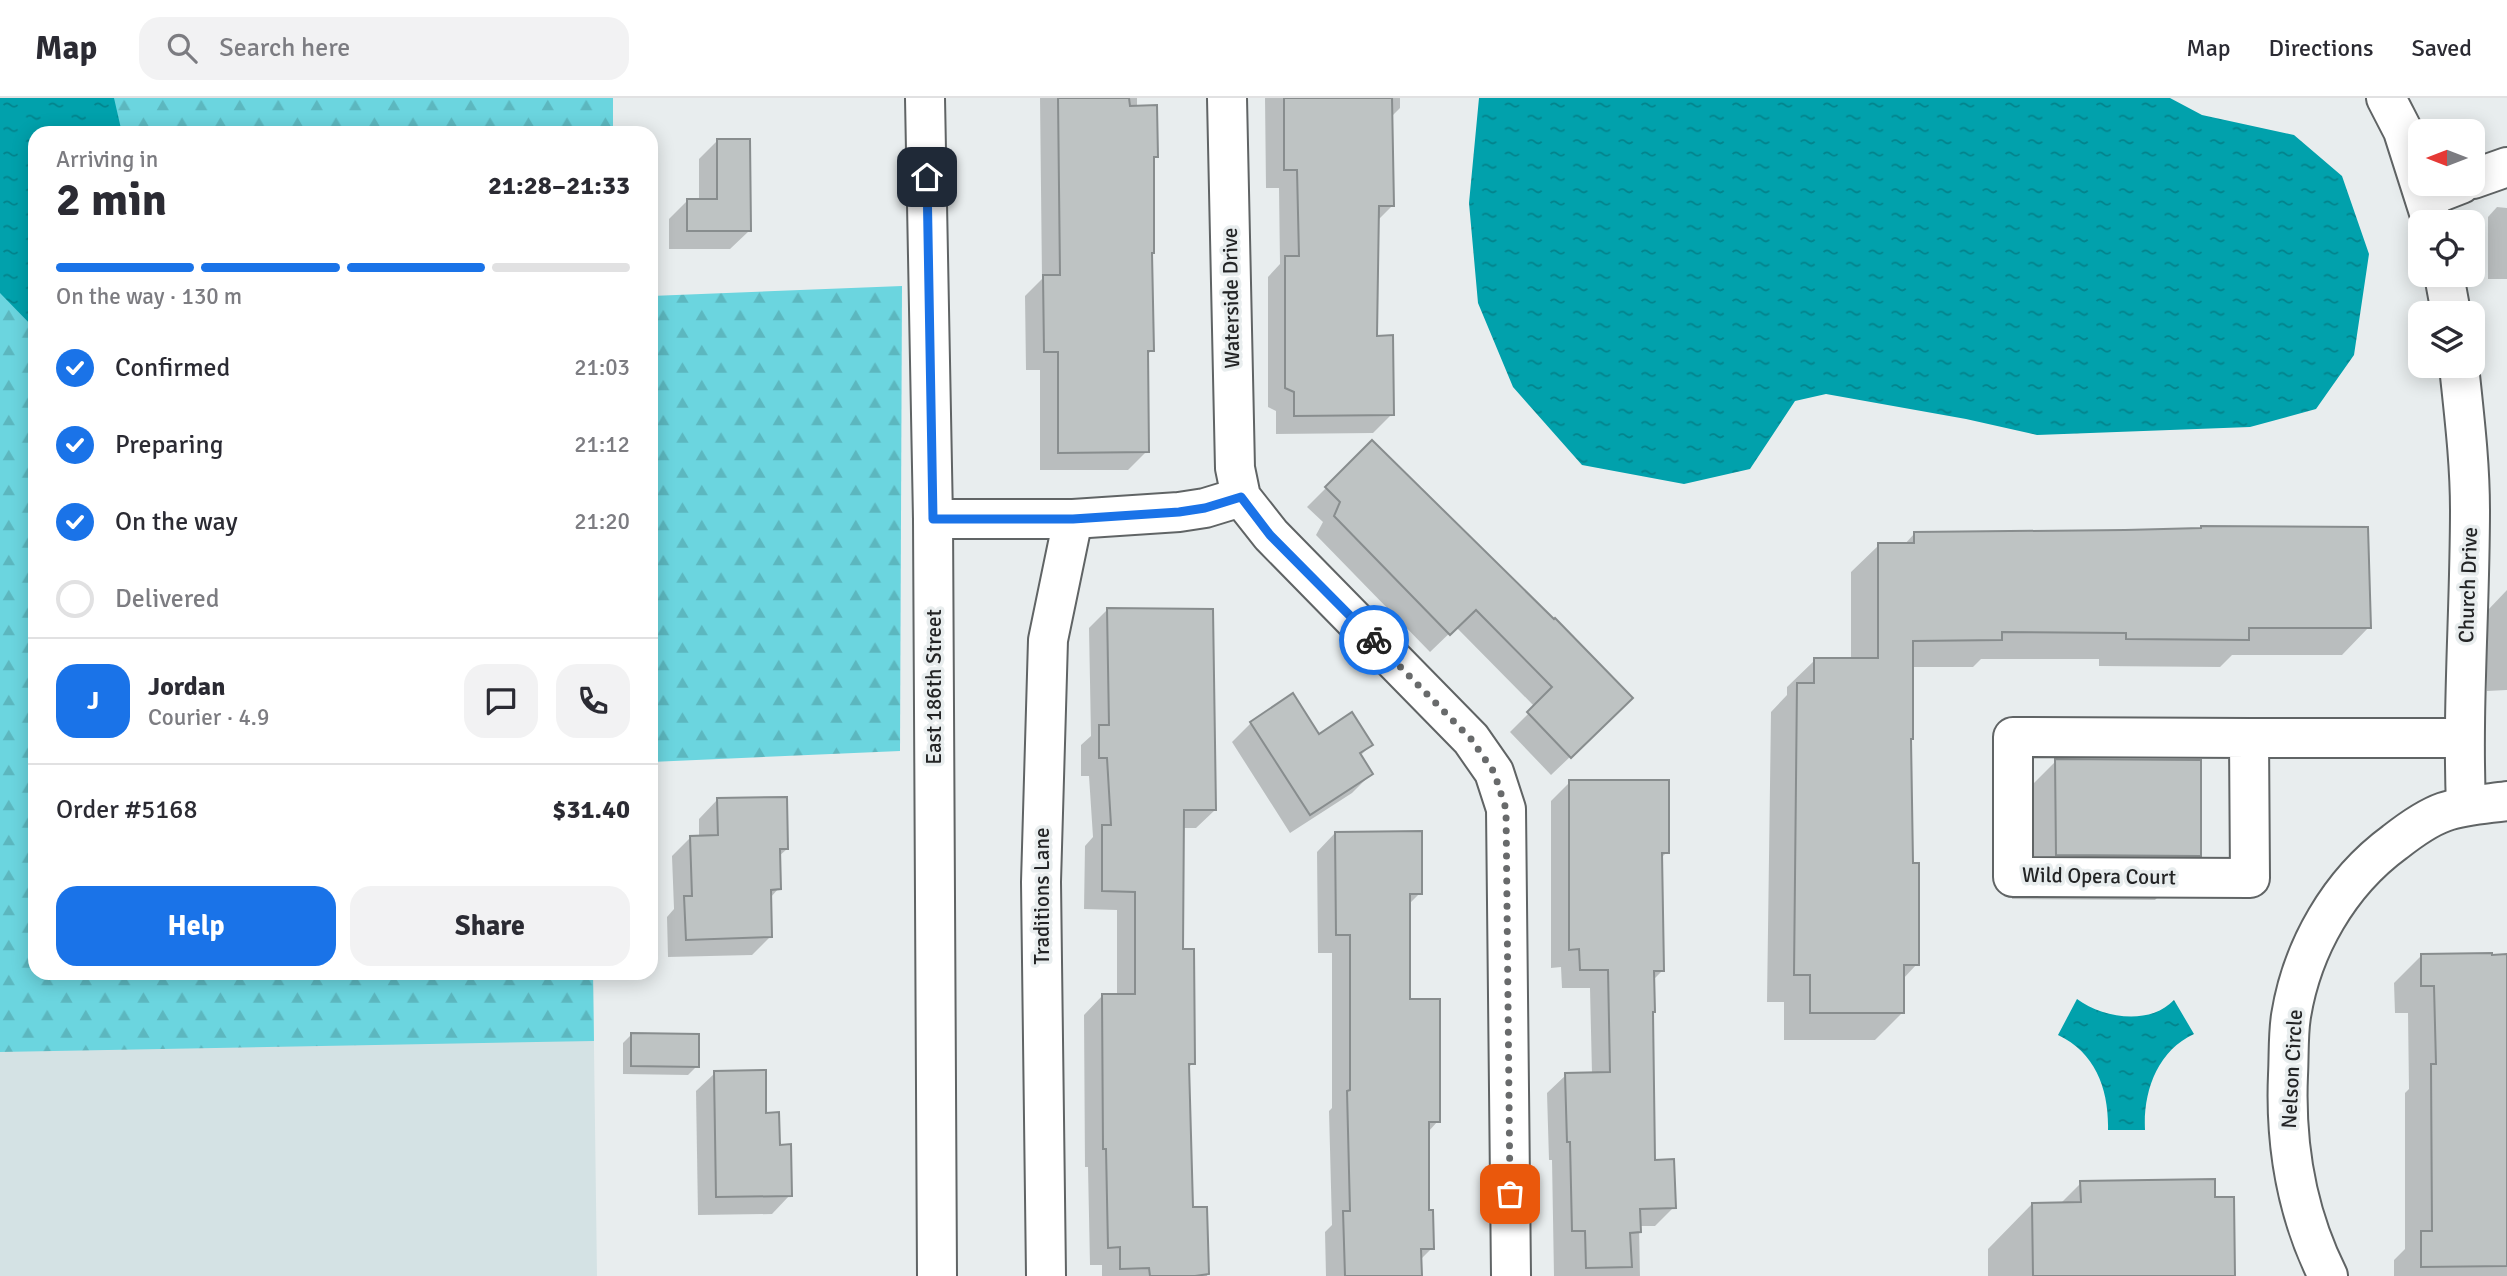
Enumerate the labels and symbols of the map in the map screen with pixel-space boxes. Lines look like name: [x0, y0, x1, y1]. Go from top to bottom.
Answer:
north arrow: [2408, 119, 2485, 196]
pin: [897, 147, 957, 207]
street label: Waterside Drive: [1217, 227, 1245, 369]
street label: Church Drive: [2453, 527, 2483, 643]
courier: [1339, 605, 1409, 675]
street label: East 186th Street: [921, 609, 947, 765]
street label: Traditions Lane: [1029, 828, 1055, 964]
street label: Wild Opera Court: [2022, 862, 2176, 890]
street label: Nelson Circle: [2276, 1009, 2308, 1129]
pin: [1480, 1164, 1540, 1224]

